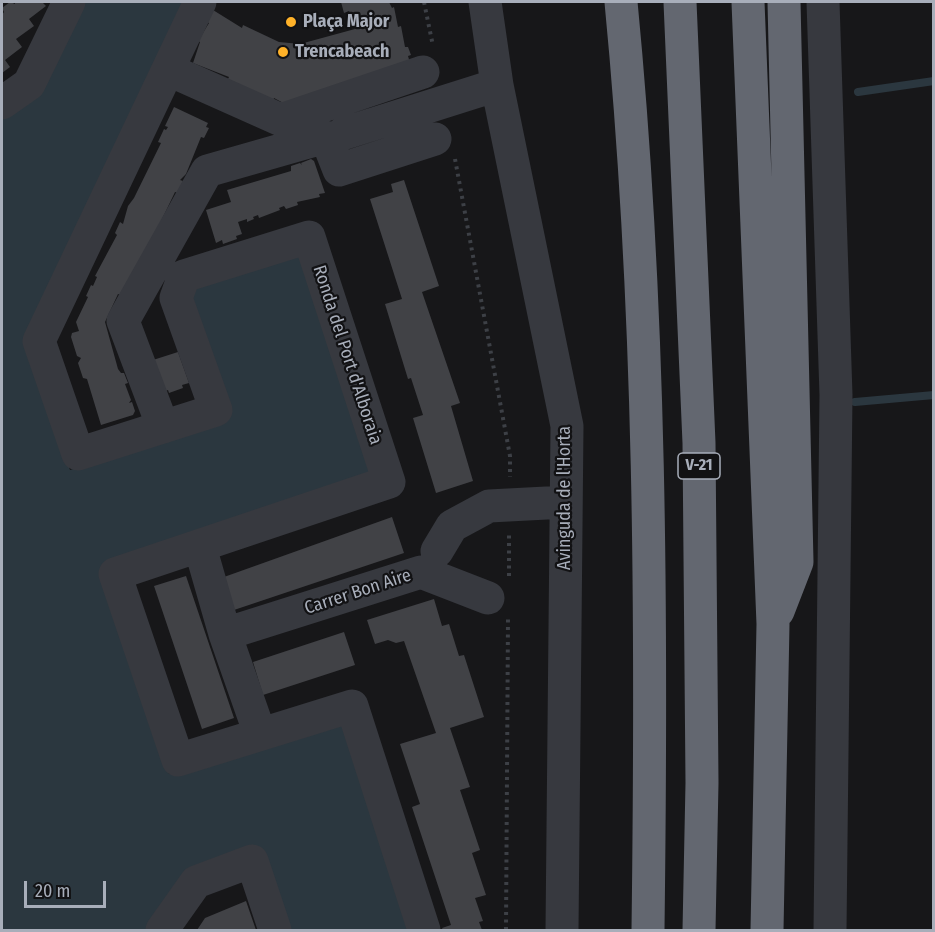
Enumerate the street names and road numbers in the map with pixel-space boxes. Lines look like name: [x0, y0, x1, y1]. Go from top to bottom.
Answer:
street label: Ronda del Port d'Alboraia: [308, 263, 386, 447]
street label: Avinguda de l'Horta: [554, 426, 576, 570]
road number: V-21: [678, 453, 720, 479]
street label: Carrer Bon Aire: [302, 565, 414, 619]

